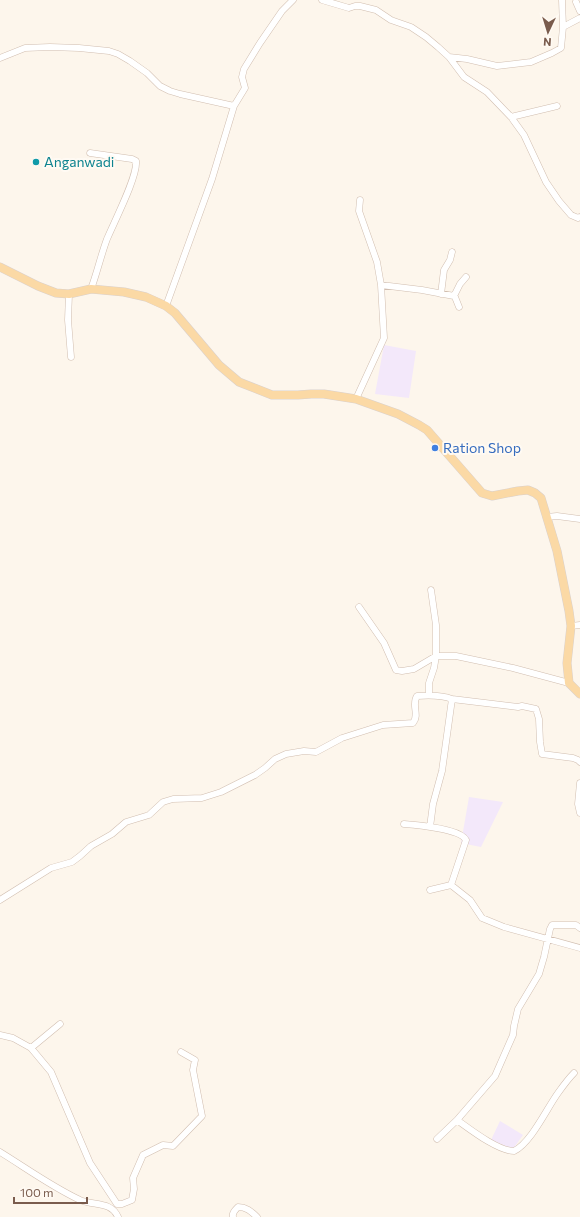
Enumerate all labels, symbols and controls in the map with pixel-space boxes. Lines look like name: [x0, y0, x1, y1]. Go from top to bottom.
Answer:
north arrow: [528, 12, 568, 52]
text: N: [543, 36, 552, 49]
place label: Anganwadi: [44, 153, 114, 170]
marker: Anganwadi: [31, 157, 41, 167]
place label: Ration Shop: [443, 439, 521, 456]
marker: Ration Shop: [430, 443, 440, 453]
scale bar: [14, 1179, 87, 1205]
text: 100 m: [20, 1185, 54, 1199]

